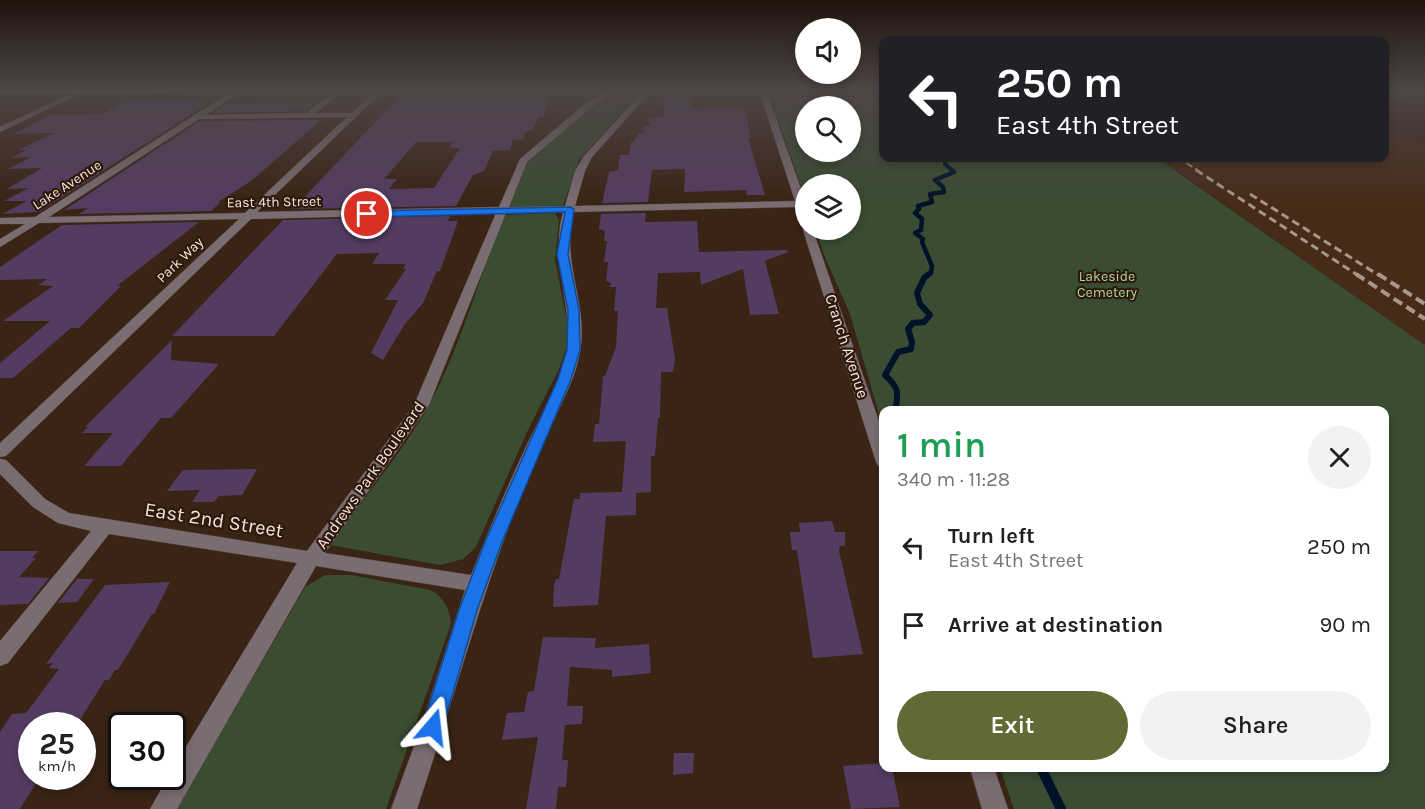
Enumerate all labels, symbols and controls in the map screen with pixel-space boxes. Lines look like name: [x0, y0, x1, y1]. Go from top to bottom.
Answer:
map controls: [795, 18, 861, 240]
button: sound: [795, 18, 861, 84]
text: 250 m: [996, 58, 1123, 108]
icon: left: [897, 60, 975, 138]
button: search: [795, 96, 861, 162]
text: East 4th Street: [996, 109, 1179, 141]
street label: Lake Avenue: [29, 156, 105, 214]
button: layers: [795, 174, 861, 240]
pin: [341, 188, 392, 239]
street label: East 4th Street: [226, 193, 322, 211]
icon: arrive: [350, 197, 383, 230]
street label: Park Way: [153, 233, 207, 286]
park label: Lakeside Cemetery: [1077, 268, 1138, 301]
street label: Cranch Avenue: [821, 291, 873, 401]
street label: Andrews Park Boulevard: [312, 398, 428, 552]
text: 1 min: [897, 424, 986, 466]
button: close: [1308, 426, 1371, 489]
text: 340 m · 11:28: [897, 468, 1010, 491]
street label: East 2nd Street: [143, 498, 285, 542]
text: Turn left: [948, 523, 1035, 549]
icon: left: [897, 531, 930, 564]
text: 250 m: [1307, 534, 1371, 560]
text: East 4th Street: [948, 549, 1083, 572]
icon: arrive: [897, 609, 930, 642]
text: Arrive at destination: [948, 612, 1163, 638]
text: 90 m: [1319, 612, 1371, 638]
button: Exit: [897, 691, 1128, 760]
button: Share: [1140, 691, 1371, 760]
position arrow: [401, 695, 465, 759]
speed limit sign: 30: [108, 712, 186, 790]
text: 25: [39, 726, 75, 762]
text: km/h: [38, 757, 76, 775]

